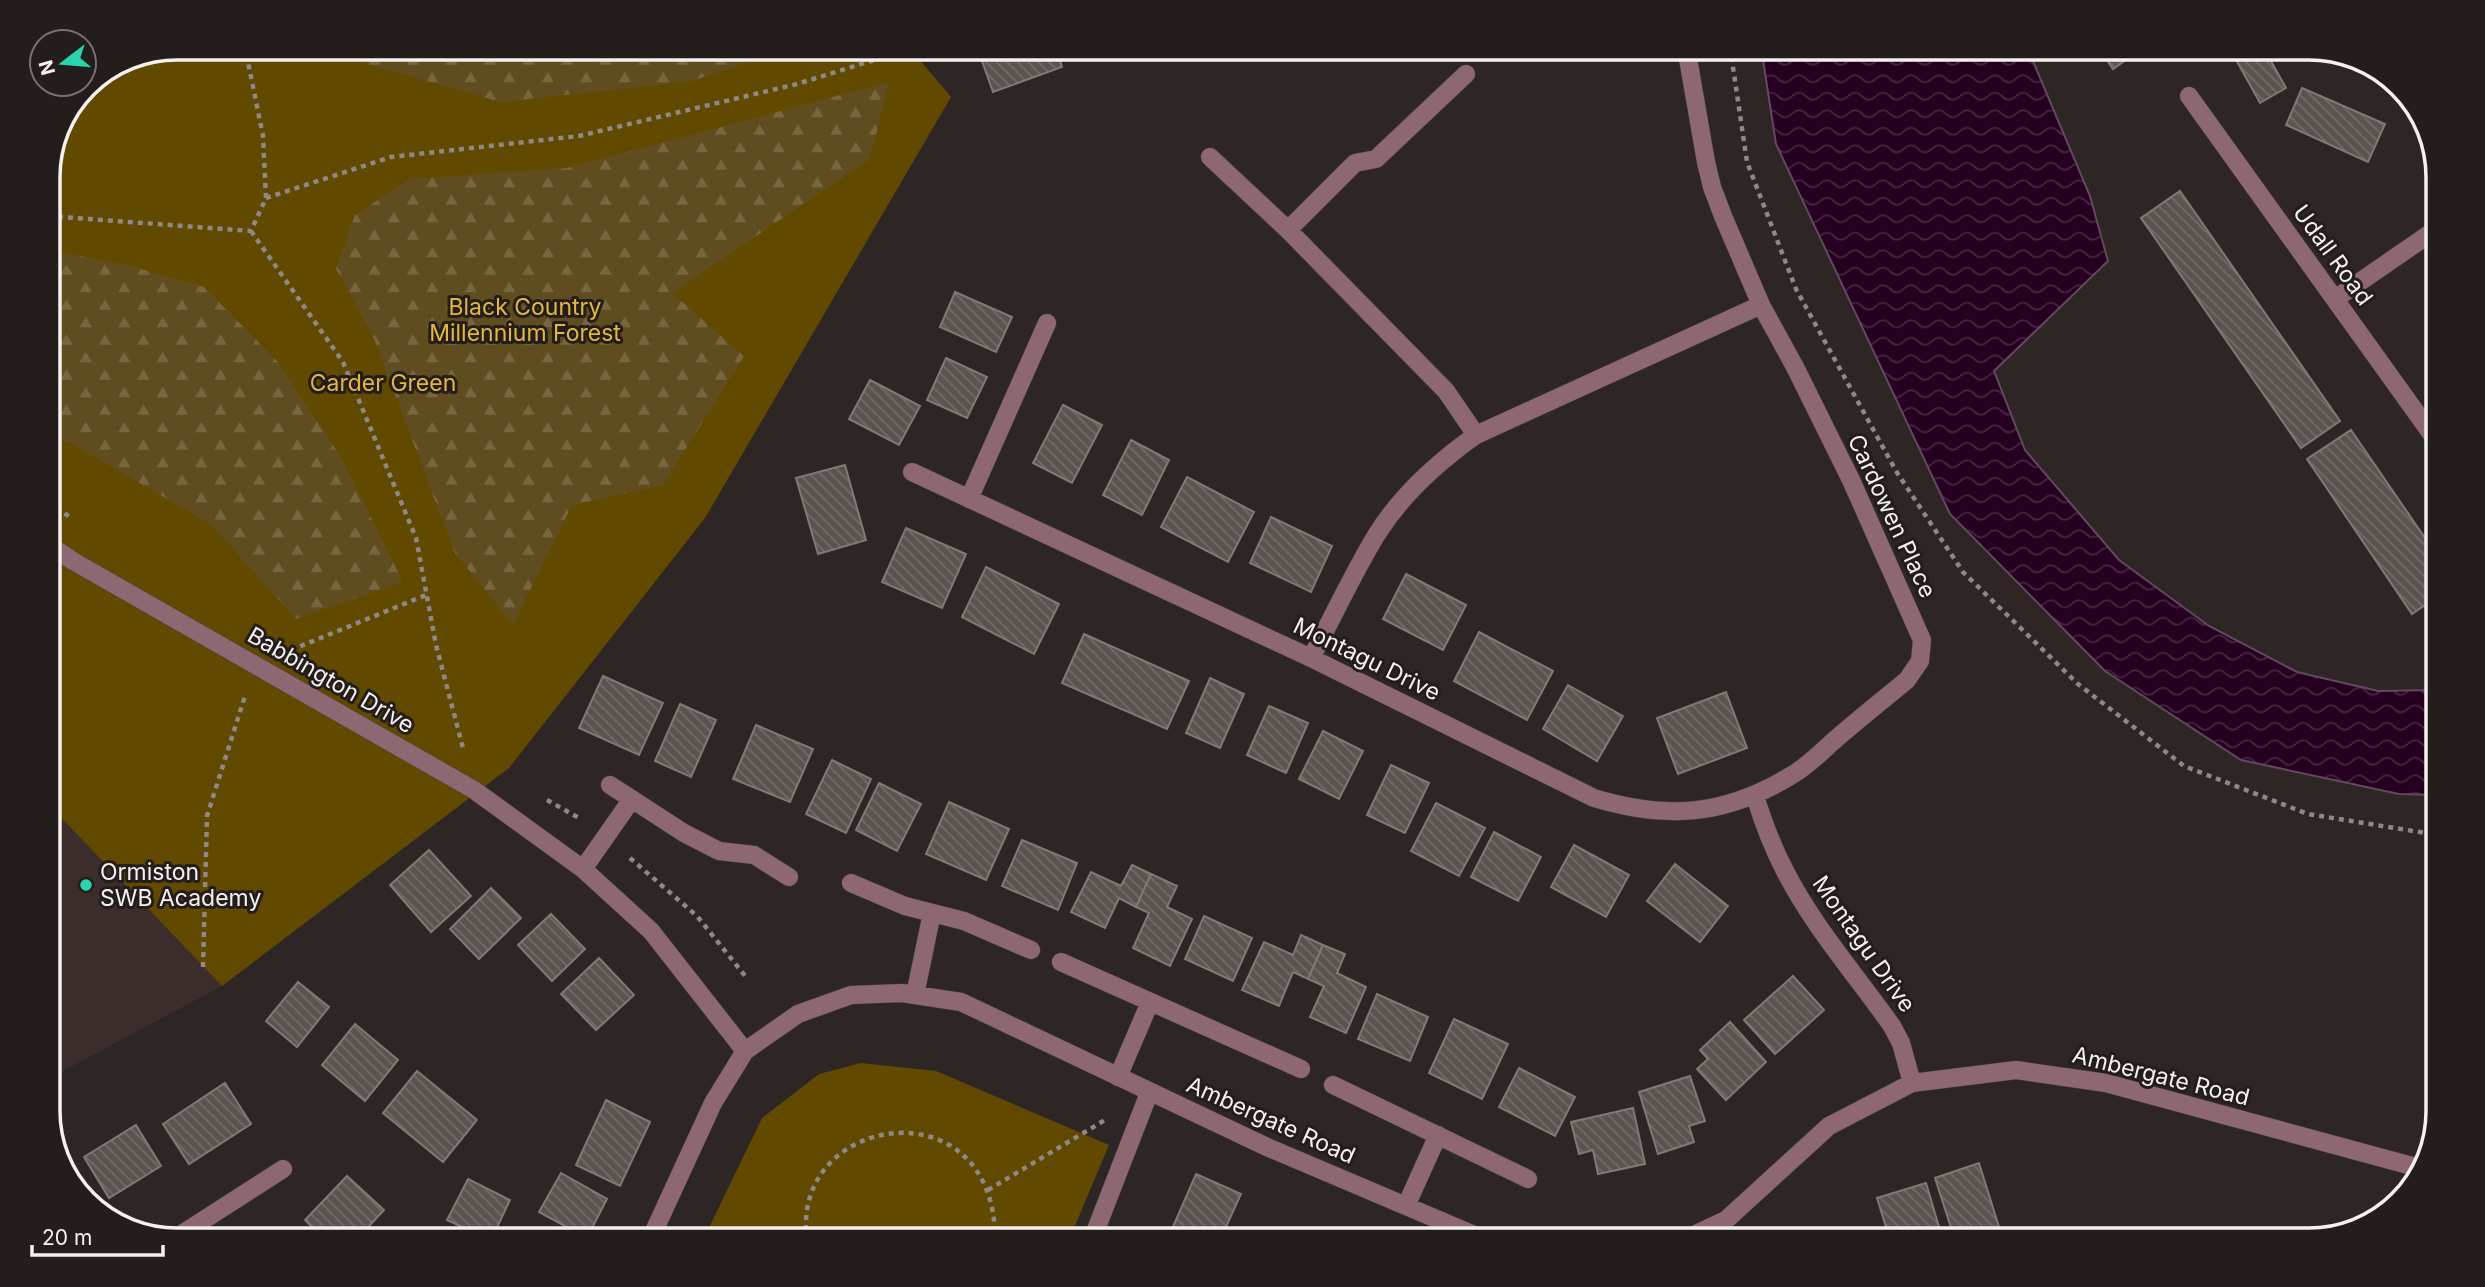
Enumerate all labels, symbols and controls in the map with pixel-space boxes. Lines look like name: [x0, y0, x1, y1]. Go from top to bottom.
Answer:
north arrow: [28, 28, 98, 98]
text: N: [34, 57, 60, 78]
street label: Udall Road: [2287, 199, 2379, 311]
park label: Black Country Millennium Forest: [429, 293, 621, 347]
park label: Carder Green: [310, 369, 456, 397]
street label: Cardowen Place: [1842, 430, 1942, 602]
street label: Montagu Drive: [1289, 611, 1445, 707]
street label: Babbington Drive: [243, 621, 419, 739]
place label: Ormiston SWB Academy: [100, 858, 261, 912]
street label: Montagu Drive: [1807, 870, 1921, 1018]
marker: Ormiston SWB Academy: [78, 877, 94, 893]
street label: Ambergate Road: [2070, 1040, 2252, 1112]
street label: Ambergate Road: [1182, 1070, 1360, 1170]
scale bar: [32, 1214, 163, 1258]
text: 20 m: [42, 1225, 92, 1250]

